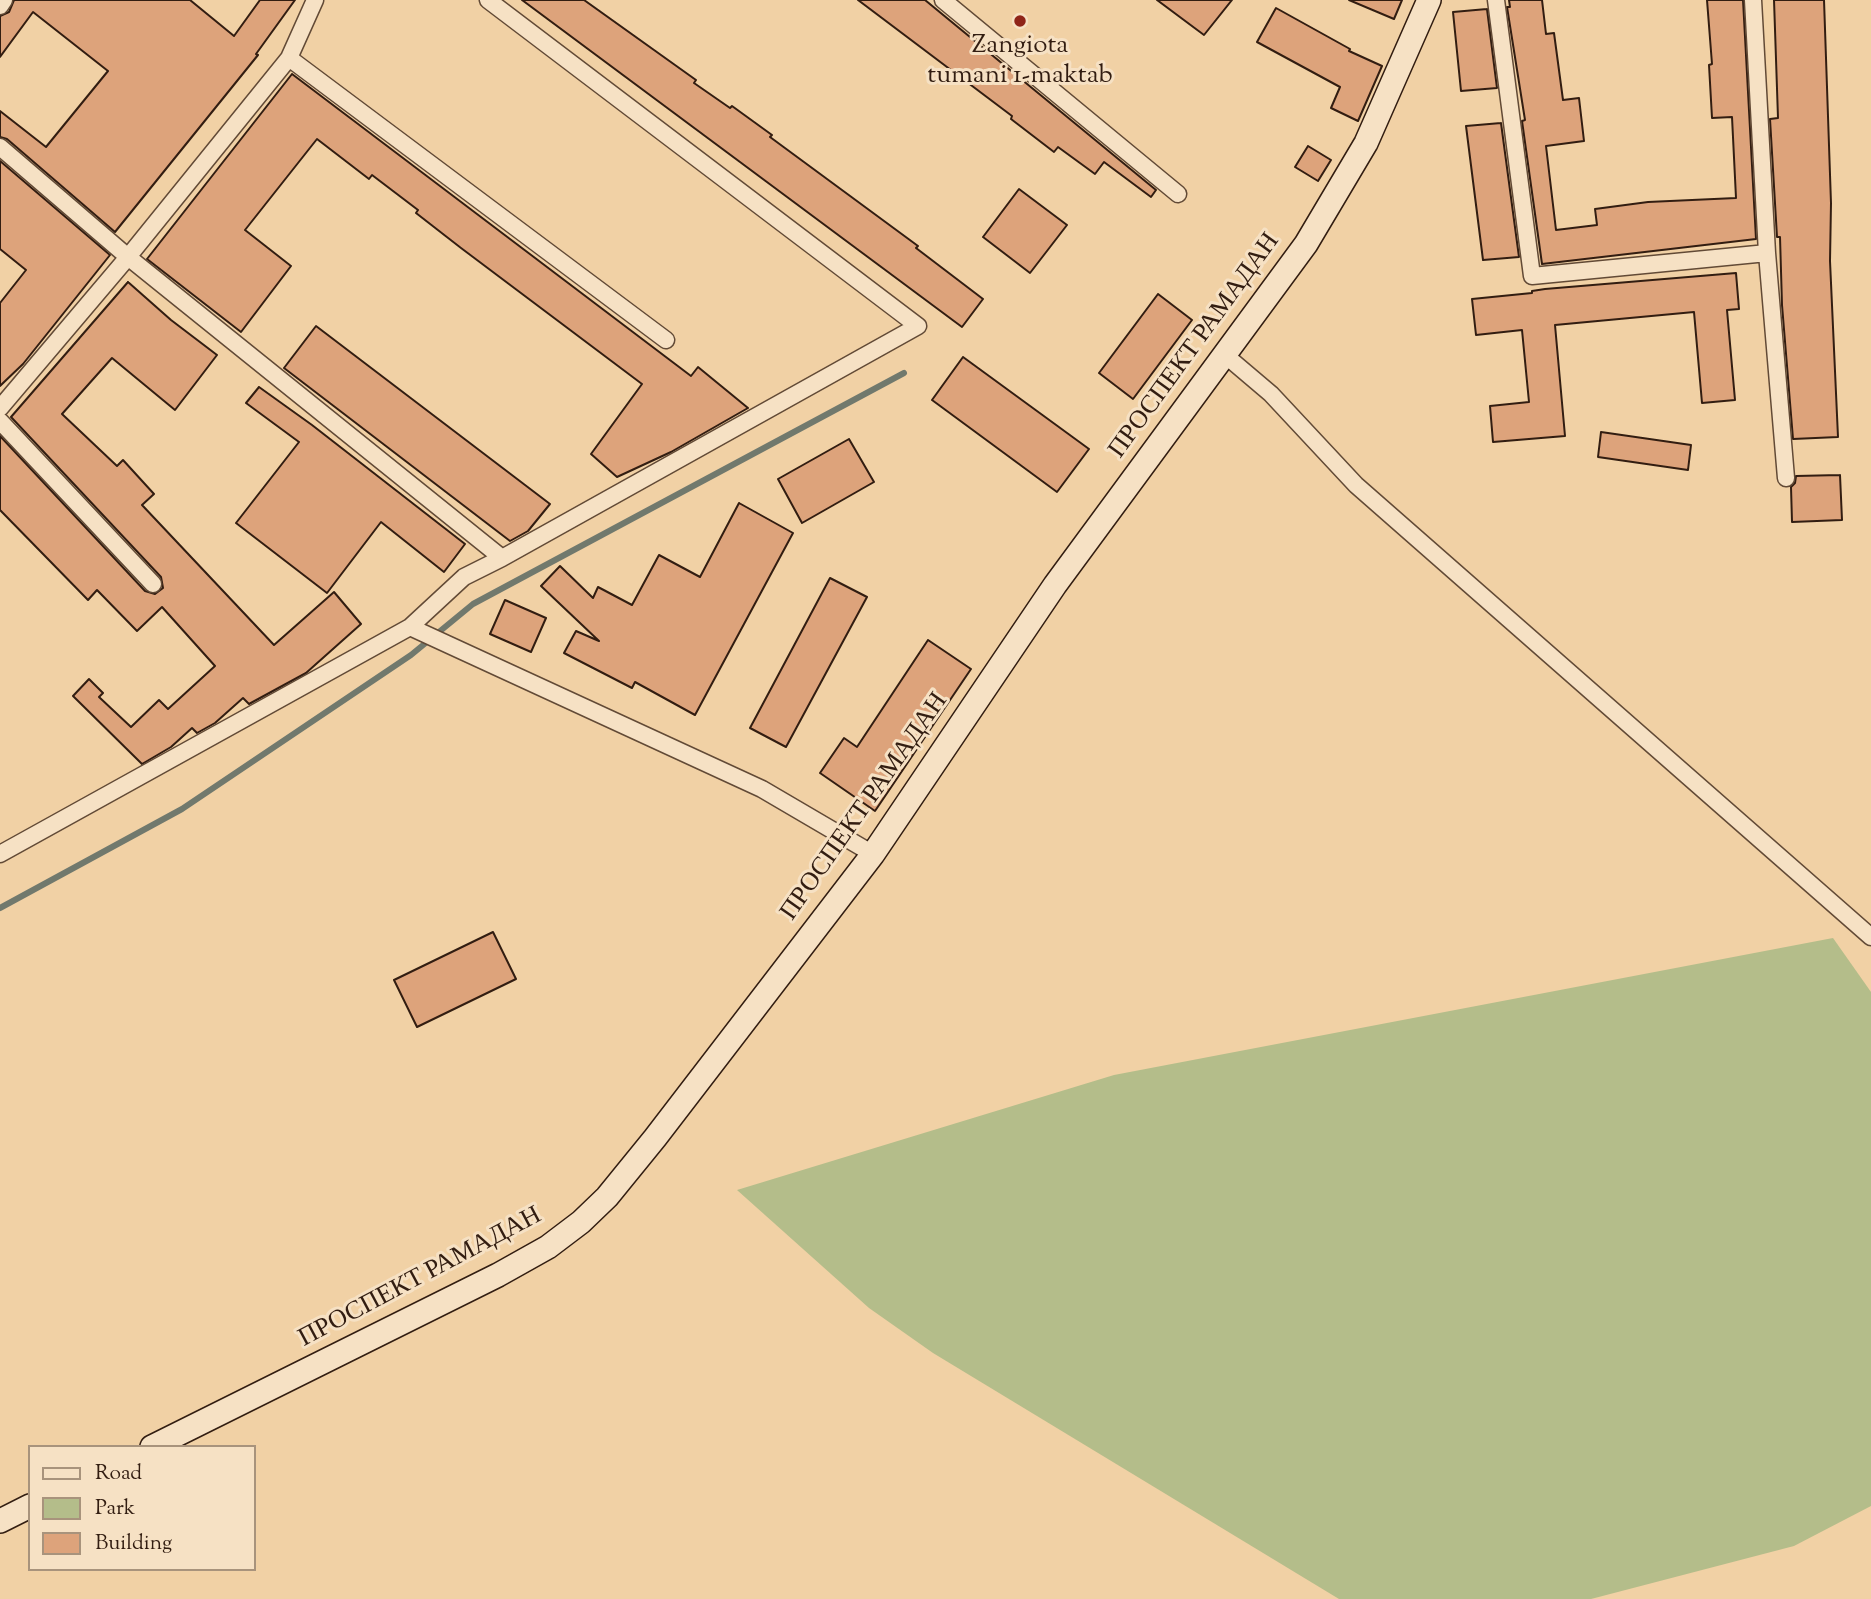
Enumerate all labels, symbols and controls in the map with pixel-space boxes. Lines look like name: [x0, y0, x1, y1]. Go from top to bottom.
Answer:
marker: Zangiota tumani 1-maktab: [1012, 13, 1028, 29]
place label: Zangiota tumani 1-maktab: [927, 32, 1113, 94]
street label: ПРОСПЕКТ РАМАДАН: [1104, 228, 1288, 466]
street label: ПРОСПЕКТ РАМАДАН: [776, 688, 956, 928]
street label: ПРОСПЕКТ РАМАДАН: [294, 1202, 548, 1356]
legend: [28, 1445, 256, 1571]
text: Road: [95, 1459, 142, 1489]
text: Park: [95, 1494, 135, 1524]
text: Building: [95, 1529, 172, 1559]

